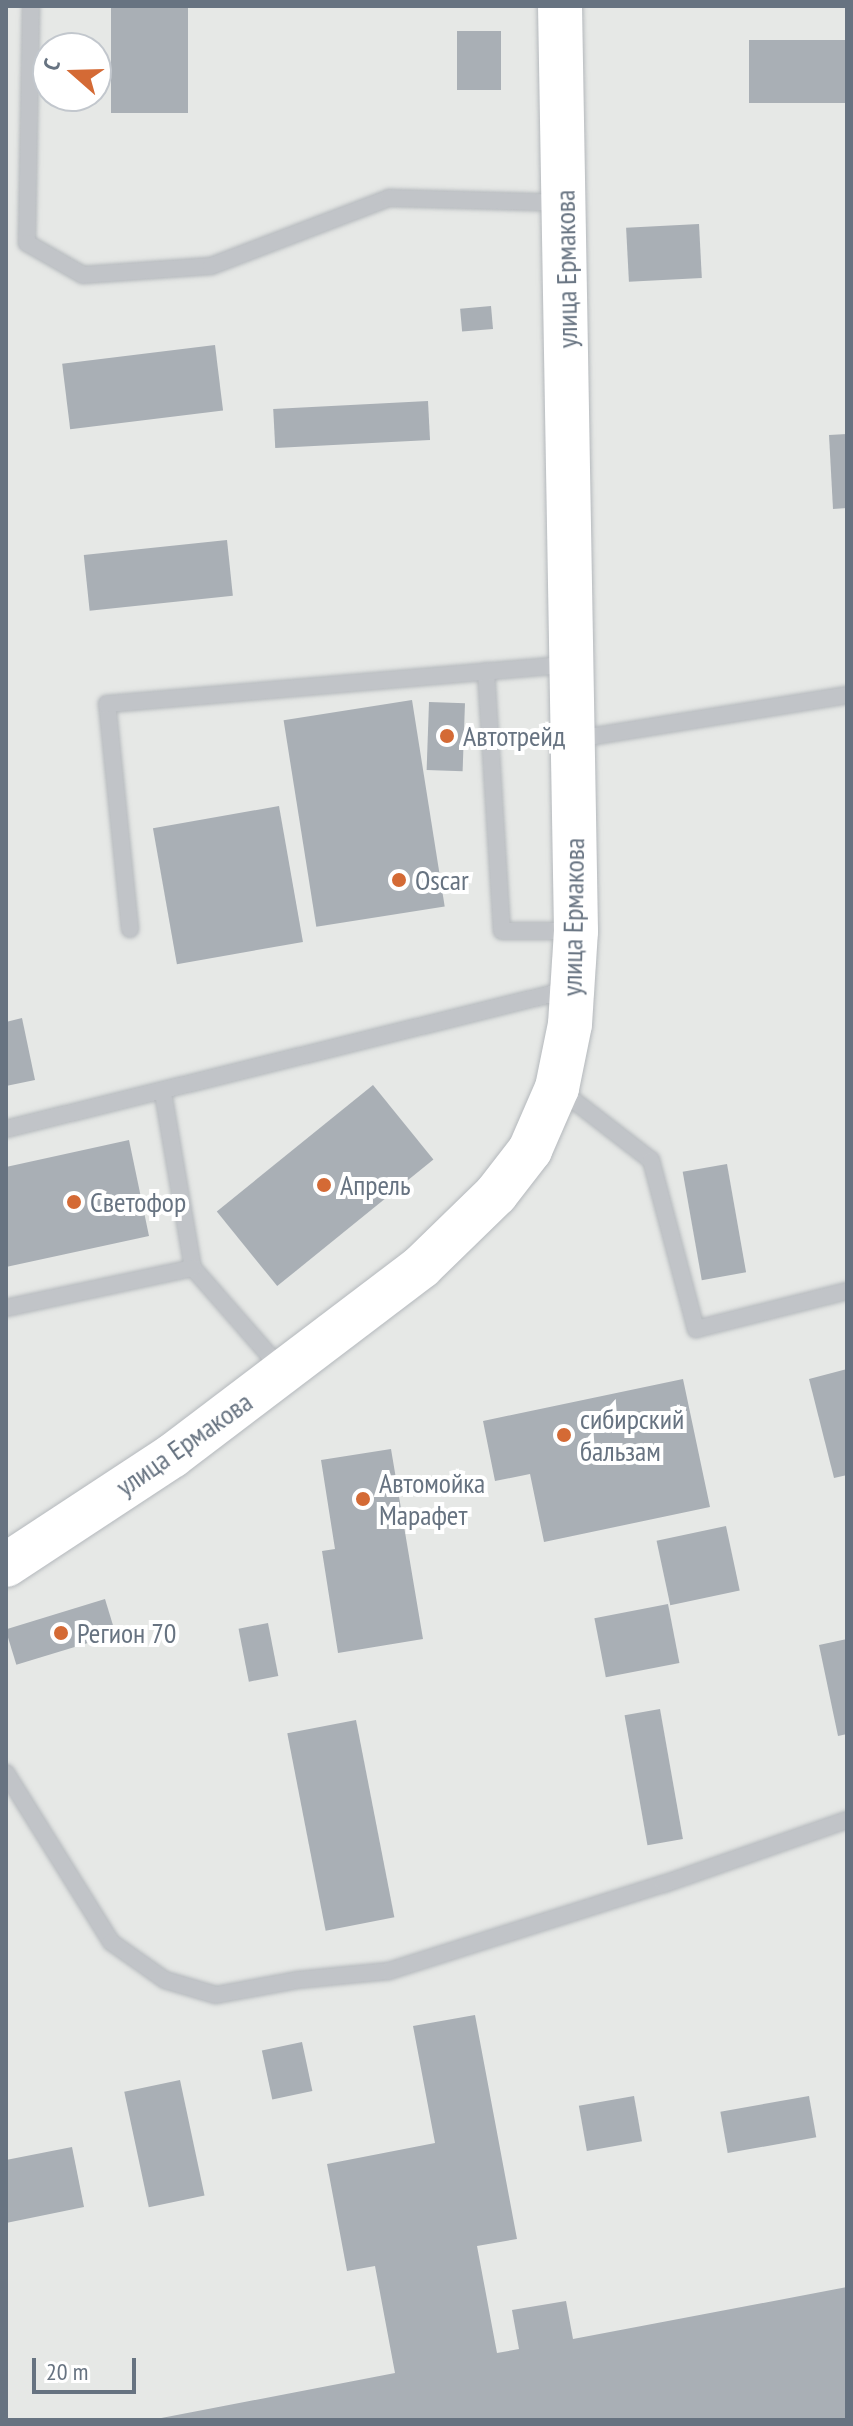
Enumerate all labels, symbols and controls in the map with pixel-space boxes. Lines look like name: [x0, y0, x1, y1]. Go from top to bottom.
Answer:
north arrow: [32, 32, 112, 112]
text: С: [36, 55, 66, 74]
street label: улица Ермакова: [548, 189, 584, 349]
place label: Автотрейд: [463, 719, 565, 753]
marker: Автотрейд: [438, 727, 456, 745]
street label: улица Ермакова: [555, 837, 591, 997]
place label: Oscar: [415, 863, 469, 897]
marker: Oscar: [390, 871, 408, 889]
place label: Апрель: [340, 1168, 411, 1202]
marker: Апрель: [315, 1176, 333, 1194]
place label: Светофор: [90, 1185, 186, 1219]
marker: Светофор: [65, 1193, 83, 1211]
street label: улица Ермакова: [109, 1385, 259, 1503]
place label: сибирский бальзам: [580, 1402, 684, 1468]
marker: сибирский бальзам: [555, 1426, 573, 1444]
place label: Автомойка Марафет: [379, 1466, 485, 1532]
marker: Автомойка Марафет: [354, 1490, 372, 1508]
place label: Регион 70: [77, 1616, 176, 1650]
marker: Регион 70: [52, 1624, 70, 1642]
scale bar: [36, 2342, 140, 2392]
text: 20 m: [46, 2356, 88, 2387]

